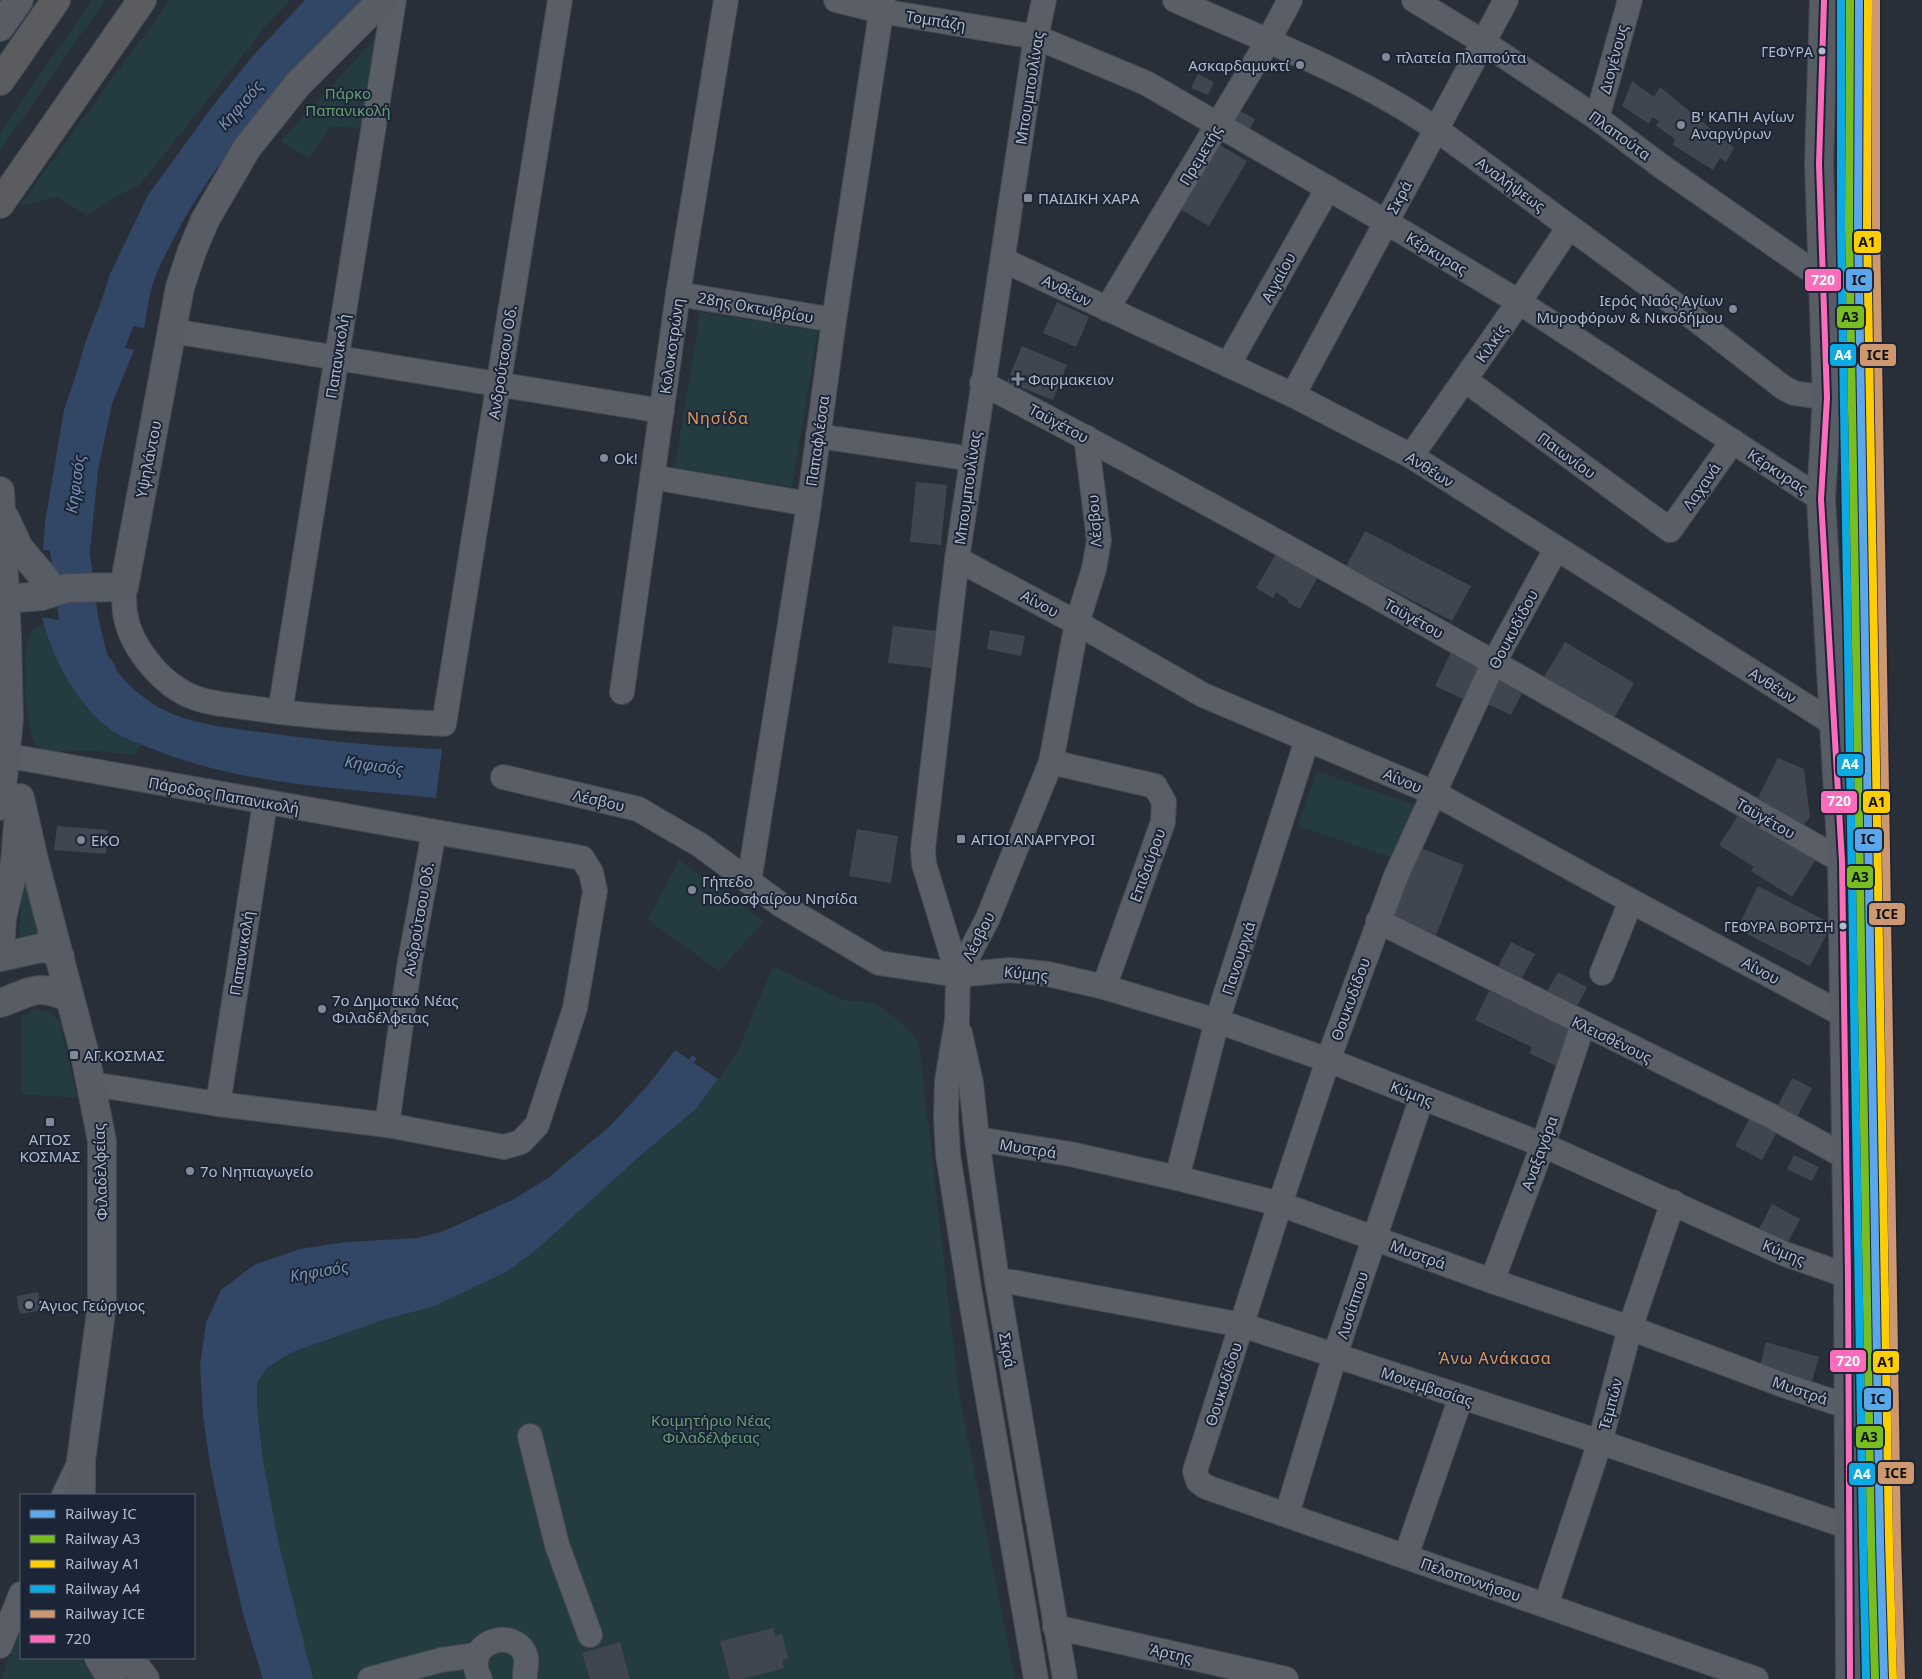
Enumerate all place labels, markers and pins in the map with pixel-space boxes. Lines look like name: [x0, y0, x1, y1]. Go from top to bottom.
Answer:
place label: ΓΕΦΥΡΑ: [1761, 42, 1813, 61]
marker: ΓΕΦΥΡΑ: [1817, 46, 1827, 56]
place label: πλατεία Πλαπούτα: [1396, 47, 1527, 67]
marker: πλατεία Πλαπούτα: [1380, 51, 1392, 63]
place label: Ασκαρδαμυκτί: [1188, 55, 1290, 75]
marker: Ασκαρδαμυκτί: [1294, 59, 1306, 71]
place label: Β' ΚΑΠΗ Αγίων Αναργύρων: [1691, 106, 1795, 143]
marker: Β' ΚΑΠΗ Αγίων Αναργύρων: [1675, 119, 1687, 131]
place label: ΠΑΙΔΙΚΗ ΧΑΡΑ: [1038, 188, 1140, 208]
marker: ΠΑΙΔΙΚΗ ΧΑΡΑ: [1022, 192, 1034, 204]
place label: Ιερός Ναός Αγίων Μυροφόρων & Νικοδήμου: [1537, 290, 1723, 327]
marker: Ιερός Ναός Αγίων Μυροφόρων & Νικοδήμου: [1727, 303, 1739, 315]
place label: Φαρμακειον: [1028, 369, 1114, 389]
marker: Φαρμακειον: [1012, 373, 1024, 385]
place label: Ok!: [614, 448, 638, 468]
marker: Ok!: [598, 452, 610, 464]
place label: ΑΓΙΟΙ ΑΝΑΡΓΥΡΟΙ: [971, 829, 1095, 849]
place label: EKO: [91, 830, 120, 850]
marker: ΑΓΙΟΙ ΑΝΑΡΓΥΡΟΙ: [955, 833, 967, 845]
marker: EKO: [75, 834, 87, 846]
place label: Γήπεδο Ποδοσφαίρου Νησίδα: [702, 871, 858, 908]
marker: Γήπεδο Ποδοσφαίρου Νησίδα: [686, 884, 698, 896]
place label: ΓΕΦΥΡΑ ΒΟΡΤΣΗ: [1724, 917, 1834, 936]
marker: ΓΕΦΥΡΑ ΒΟΡΤΣΗ: [1838, 921, 1848, 931]
place label: 7ο Δημοτικό Νέας Φιλαδέλφειας: [332, 990, 459, 1027]
marker: 7ο Δημοτικό Νέας Φιλαδέλφειας: [316, 1003, 328, 1015]
place label: ΑΓ.ΚΟΣΜΑΣ: [84, 1045, 165, 1065]
marker: ΑΓ.ΚΟΣΜΑΣ: [68, 1049, 80, 1061]
marker: ΑΓΙΟΣ ΚΟΣΜΑΣ: [44, 1116, 56, 1128]
place label: ΑΓΙΟΣ ΚΟΣΜΑΣ: [20, 1129, 80, 1166]
place label: 7ο Νηπιαγωγείο: [200, 1161, 314, 1181]
marker: 7ο Νηπιαγωγείο: [184, 1165, 196, 1177]
place label: Άγιος Γεώργιος: [39, 1295, 145, 1315]
marker: Άγιος Γεώργιος: [23, 1299, 35, 1311]

